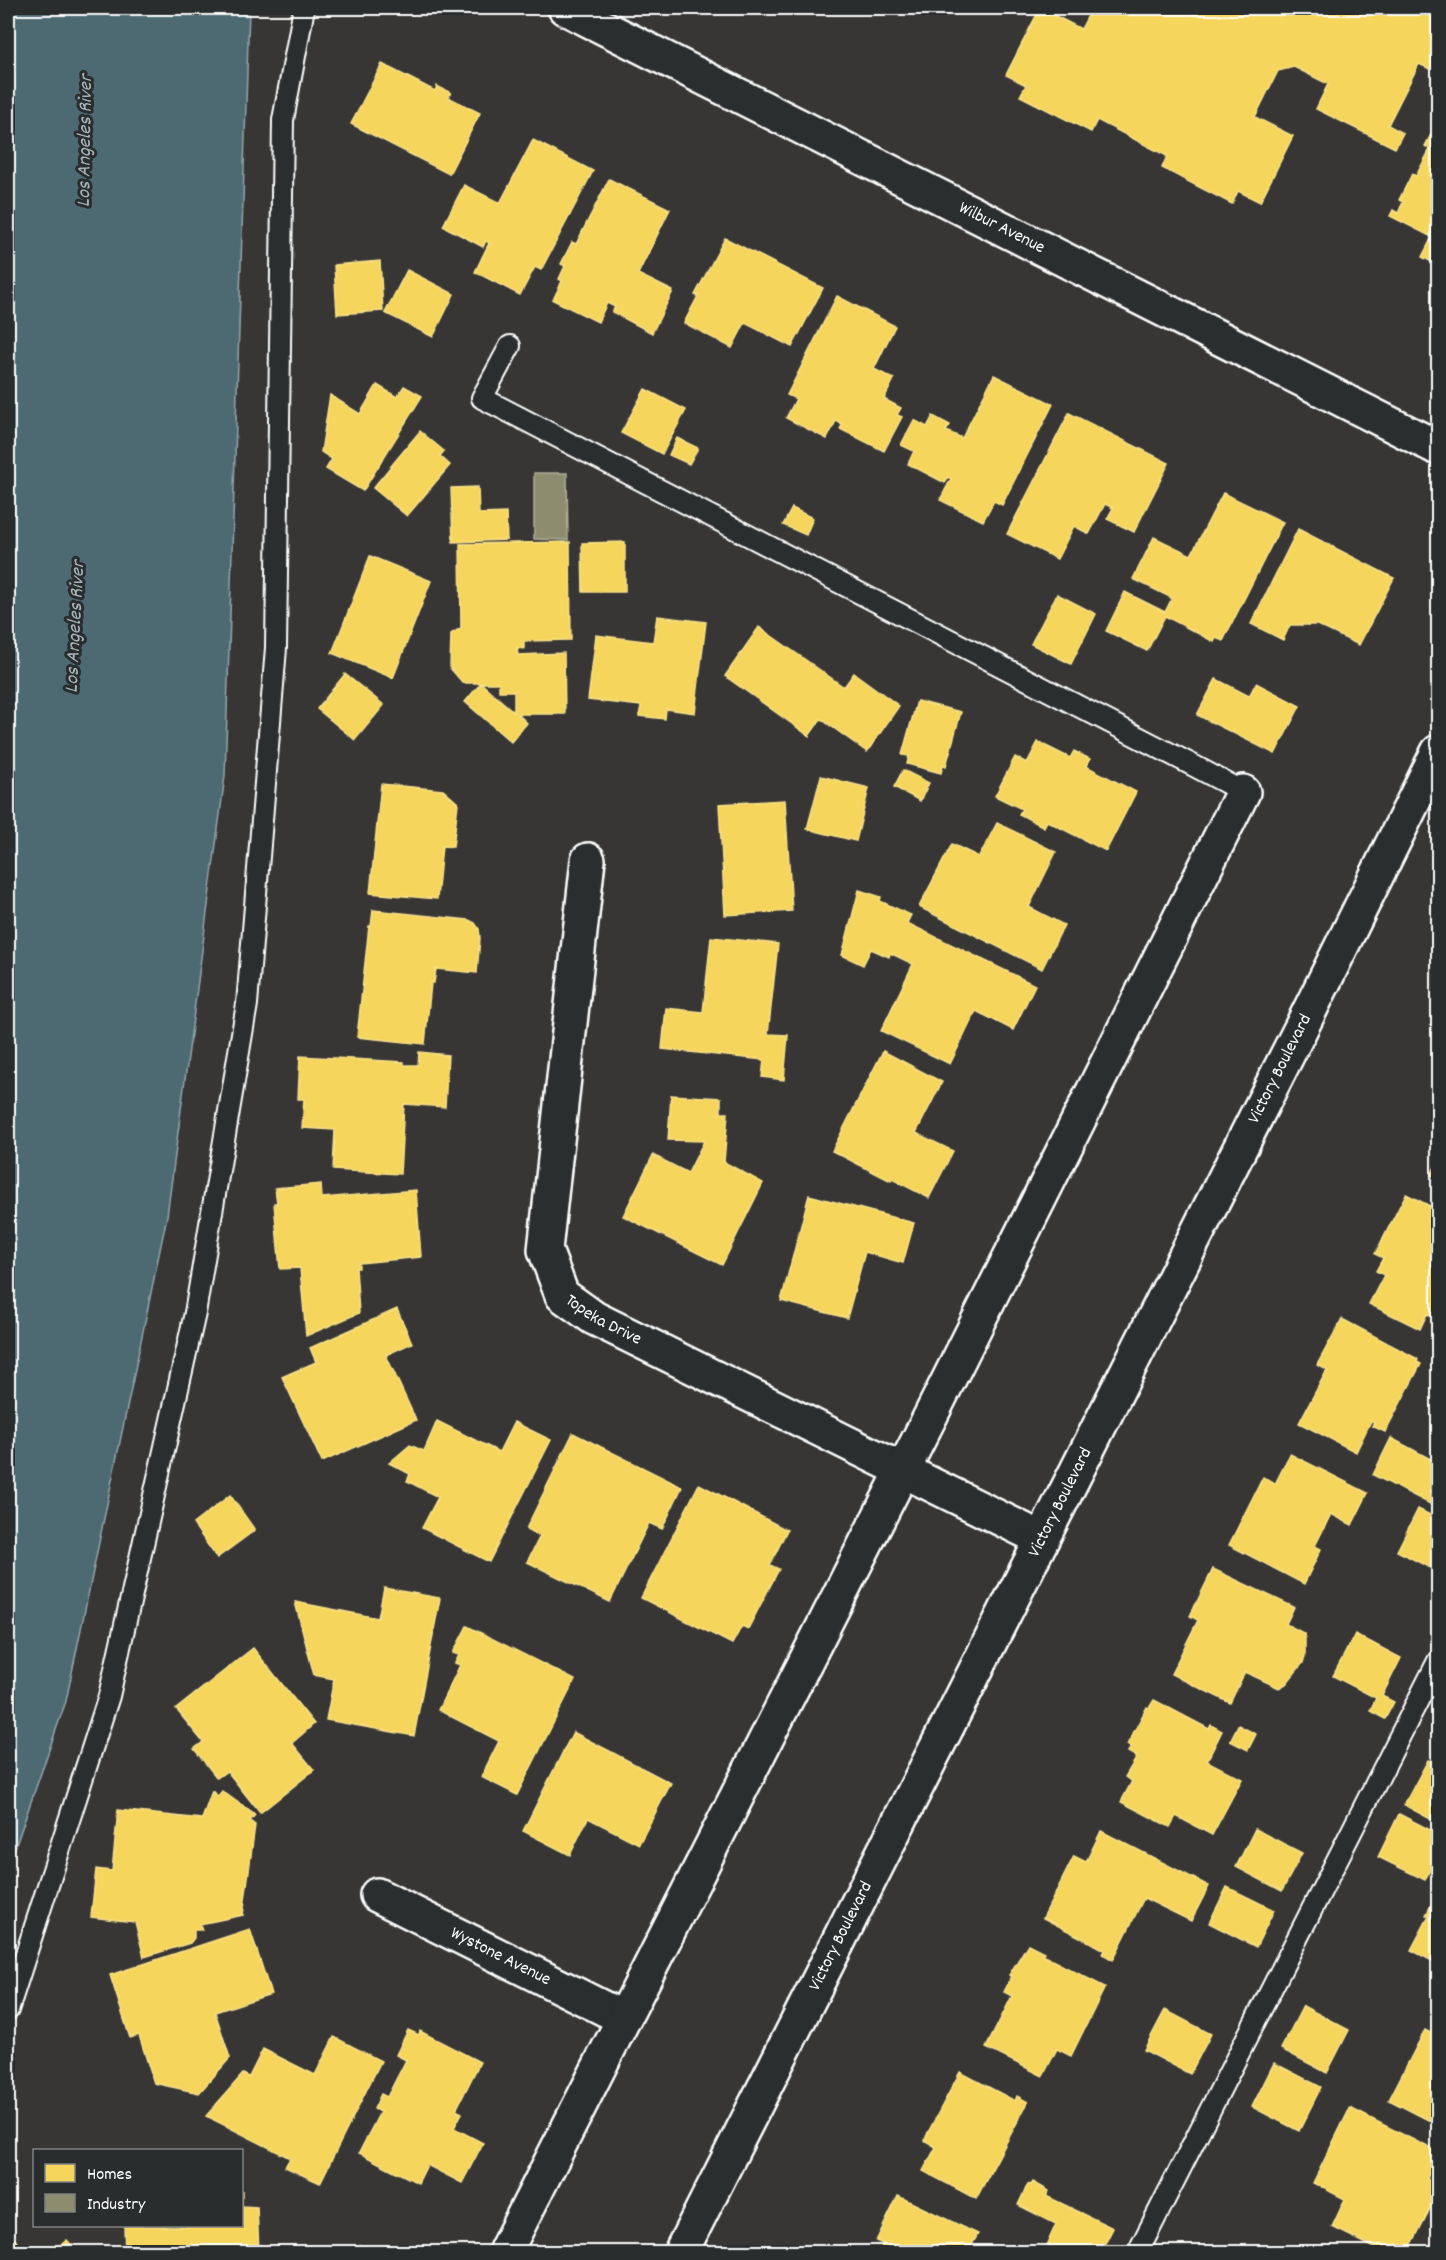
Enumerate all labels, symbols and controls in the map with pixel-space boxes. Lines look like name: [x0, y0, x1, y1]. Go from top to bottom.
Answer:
water label: Los Angeles River: [71, 72, 101, 207]
street label: Wilbur Avenue: [954, 196, 1049, 260]
water label: Los Angeles River: [59, 558, 94, 694]
street label: Victory Boulevard: [1242, 1010, 1318, 1128]
street label: Topeka Drive: [560, 1289, 646, 1352]
street label: Victory Boulevard: [1022, 1444, 1099, 1562]
street label: Victory Boulevard: [803, 1877, 879, 1995]
street label: Wystone Avenue: [446, 1921, 555, 1992]
legend: [33, 2149, 243, 2227]
text: Homes: [87, 2163, 132, 2188]
text: Industry: [87, 2193, 146, 2218]

